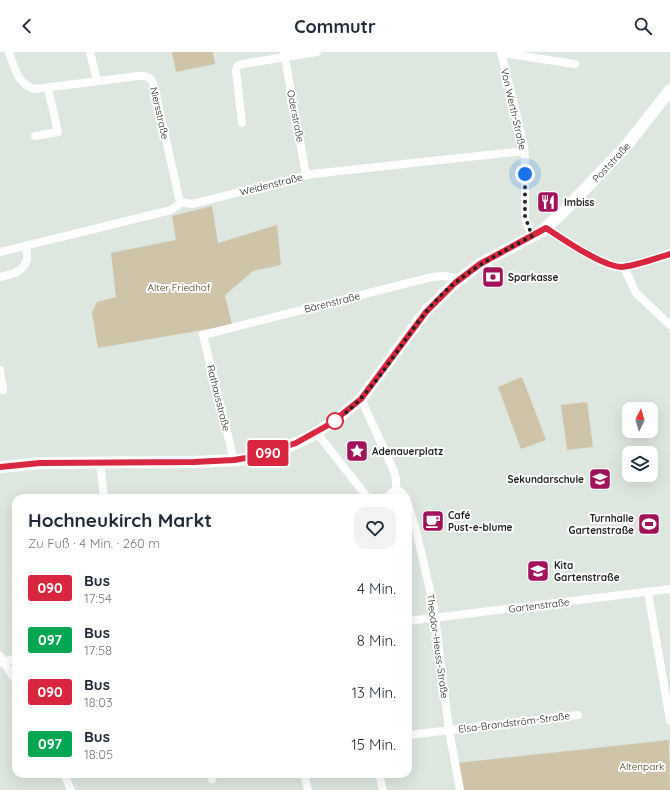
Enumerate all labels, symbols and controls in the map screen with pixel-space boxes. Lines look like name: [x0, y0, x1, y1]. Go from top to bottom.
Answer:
icon: back: [16, 15, 38, 37]
text: Commutr: [294, 15, 376, 38]
icon: search: [632, 15, 654, 37]
street label: Von Werth-Straße: [498, 67, 529, 152]
street label: Niersstraße: [147, 86, 172, 141]
street label: Oderstraße: [284, 89, 307, 144]
street label: Poststraße: [590, 139, 633, 185]
your location: [515, 164, 535, 184]
street label: Weidenstraße: [238, 170, 304, 199]
restaurant icon: Imbiss: [535, 189, 561, 215]
place label: Imbiss: [564, 196, 594, 209]
bank icon: Sparkasse: [480, 264, 506, 290]
place label: Sparkasse: [508, 271, 558, 284]
park label: Alter Friedhof: [148, 281, 211, 294]
street label: Bärenstraße: [303, 289, 362, 316]
street label: Rathausstraße: [204, 364, 233, 433]
north arrow: [622, 402, 658, 438]
map controls: [622, 402, 658, 482]
unlabelled marker: [326, 412, 344, 430]
place icon: Adenauerplatz: [344, 438, 370, 464]
line badge: 090: [245, 440, 291, 466]
text: 090: [255, 444, 281, 462]
place label: Adenauerplatz: [372, 445, 443, 458]
button: layers: [622, 446, 658, 482]
school or university icon: Sekundarschule: [587, 466, 613, 492]
place label: Sekundarschule: [508, 473, 584, 486]
button: heart: [354, 507, 396, 549]
text: Hochneukirch Markt: [28, 508, 212, 532]
cafe icon: Café Pust-e-blume: [420, 508, 446, 534]
place label: Café Pust-e-blume: [448, 509, 513, 534]
sports icon: Turnhalle Gartenstraße: [636, 511, 662, 537]
place label: Turnhalle Gartenstraße: [568, 512, 634, 537]
text: Zu Fuß · 4 Min. · 260 m: [28, 535, 160, 551]
school or university icon: Kita Gartenstraße: [525, 558, 551, 584]
place label: Kita Gartenstraße: [554, 559, 620, 584]
text: Bus: [84, 571, 110, 590]
text: 090: [37, 579, 63, 597]
text: 4 Min.: [357, 579, 396, 598]
text: 17:54: [84, 590, 112, 606]
street label: Theodor-Heuss-Straße: [424, 593, 451, 700]
street label: Gartenstraße: [508, 595, 571, 616]
text: Bus: [84, 623, 110, 642]
text: 097: [38, 631, 62, 649]
text: 8 Min.: [357, 631, 396, 650]
text: 17:58: [84, 642, 112, 658]
text: Bus: [84, 675, 110, 694]
text: 090: [37, 683, 63, 701]
text: 13 Min.: [351, 683, 396, 702]
text: 18:03: [84, 694, 113, 710]
street label: Elsa-Brandström-Straße: [458, 709, 571, 736]
text: Bus: [84, 727, 110, 746]
text: 097: [38, 735, 62, 753]
text: 15 Min.: [351, 735, 396, 754]
text: 18:05: [84, 746, 113, 762]
park label: Altenpark: [620, 760, 664, 773]

